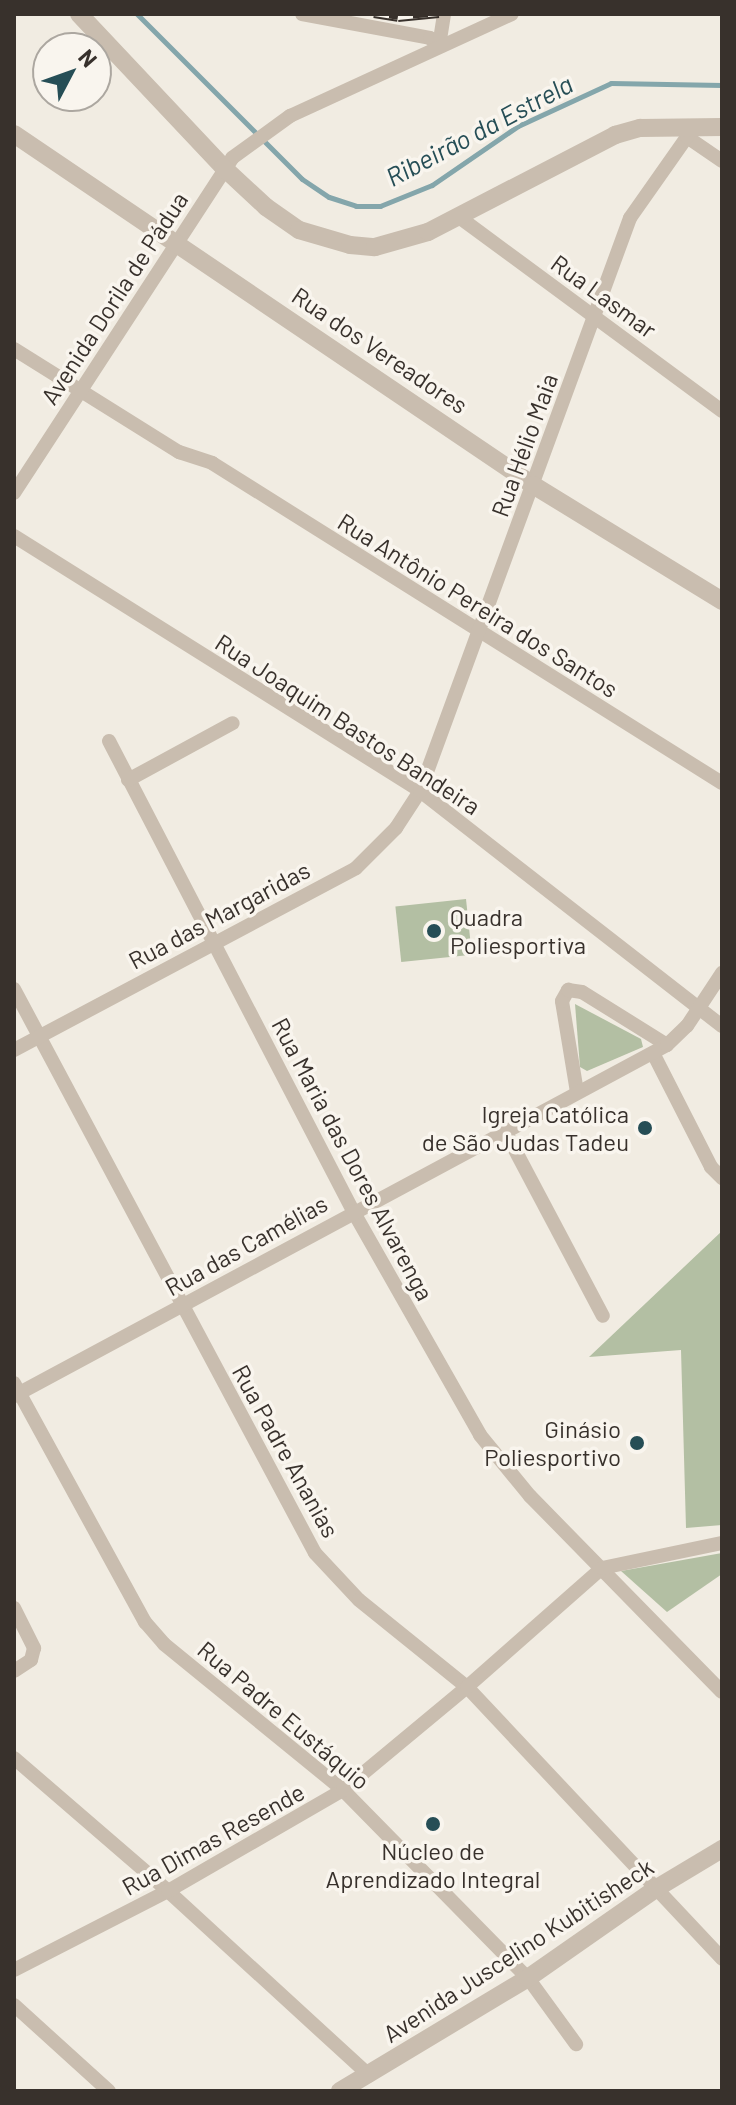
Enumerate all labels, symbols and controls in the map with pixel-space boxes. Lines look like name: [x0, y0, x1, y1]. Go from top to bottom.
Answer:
north arrow: [32, 32, 112, 112]
text: N: [74, 44, 103, 72]
water label: Ribeirão da Estrela: [380, 68, 578, 192]
street label: Avenida Dorila de Pádua: [35, 186, 193, 410]
street label: Rua Lasmar: [546, 248, 662, 344]
street label: Rua dos Vereadores: [287, 281, 473, 419]
street label: Rua Hélio Maia: [485, 369, 563, 521]
street label: Rua Antônio Pereira dos Santos: [333, 507, 623, 703]
street label: Rua Joaquim Bastos Bandeira: [210, 627, 486, 821]
street label: Rua das Margaridas: [123, 855, 315, 975]
place label: Quadra Poliesportiva: [450, 903, 586, 959]
marker: Quadra Poliesportiva: [425, 922, 443, 940]
street label: Rua Maria das Dores Alvarenga: [266, 1013, 440, 1305]
place label: Igreja Católica de São Judas Tadeu: [422, 1100, 629, 1156]
marker: Igreja Católica de São Judas Tadeu: [636, 1119, 654, 1137]
street label: Rua das Camélias: [160, 1189, 332, 1301]
street label: Rua Padre Ananias: [227, 1360, 345, 1542]
place label: Ginásio Poliesportivo: [484, 1415, 621, 1471]
marker: Ginásio Poliesportivo: [628, 1434, 646, 1452]
street label: Rua Padre Eustáquio: [192, 1635, 376, 1795]
street label: Rua Dimas Resende: [117, 1777, 309, 1901]
marker: Núcleo de Aprendizado Integral: [424, 1815, 442, 1833]
place label: Núcleo de Aprendizado Integral: [326, 1837, 540, 1893]
street label: Avenida Juscelino Kubitisheck: [378, 1852, 658, 2048]

